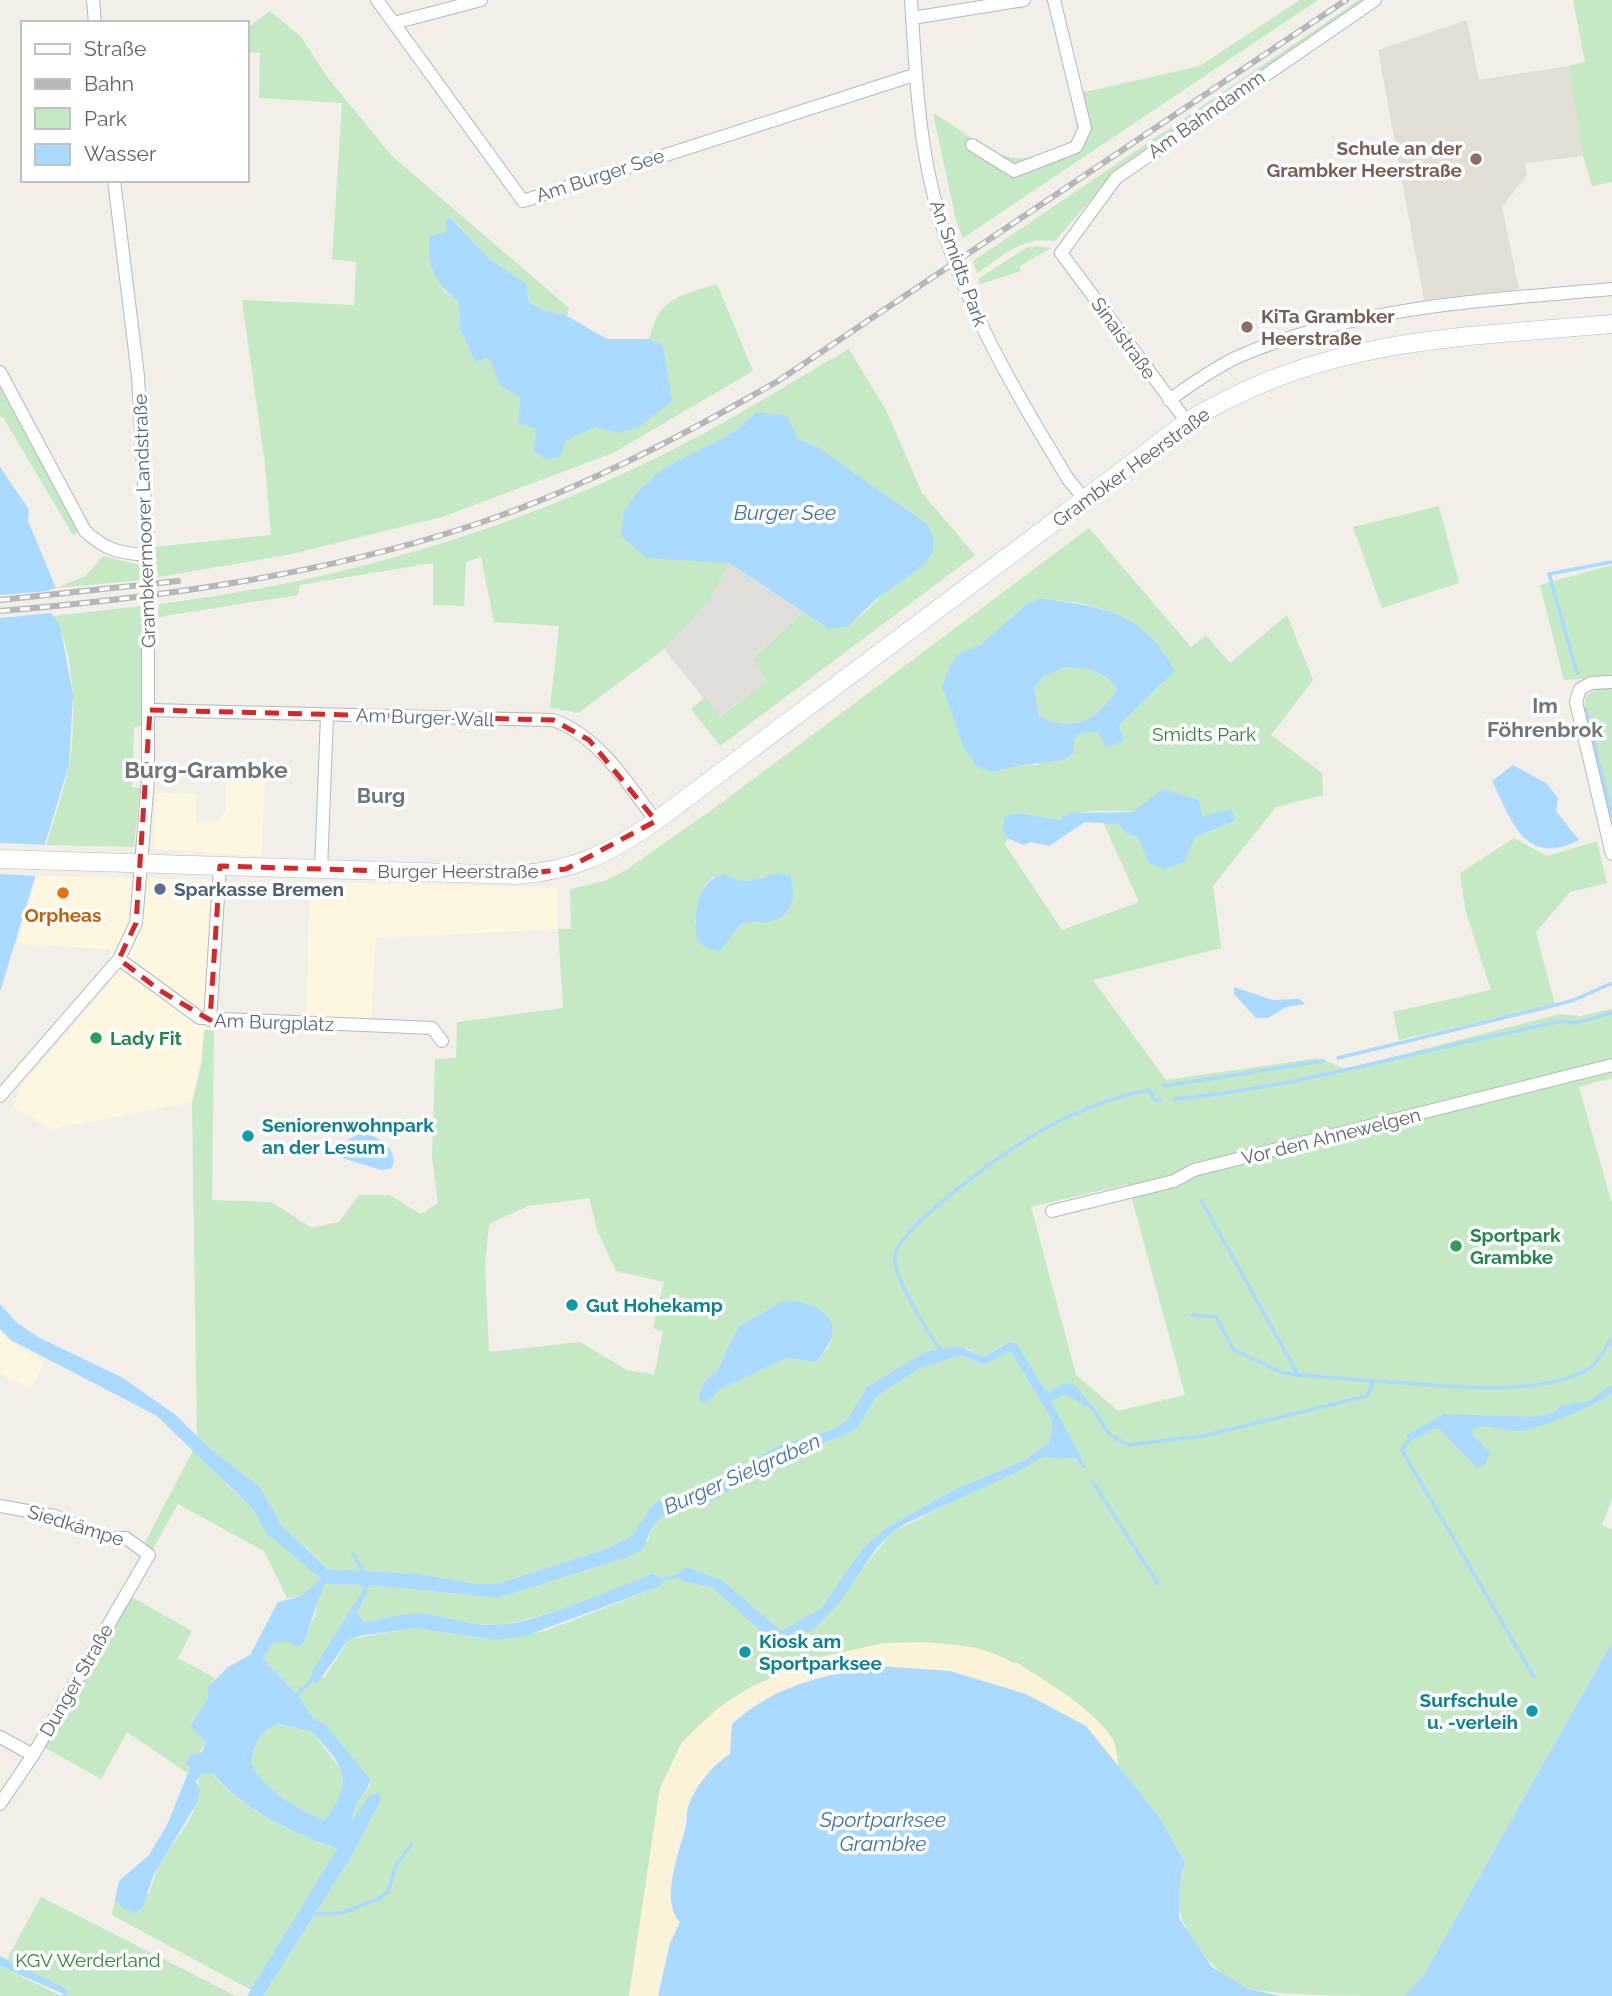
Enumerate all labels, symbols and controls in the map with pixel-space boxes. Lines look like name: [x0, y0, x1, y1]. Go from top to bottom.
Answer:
legend: [21, 21, 248, 182]
text: Straße: [84, 36, 146, 61]
street label: Am Bahndamm: [1143, 66, 1269, 162]
text: Bahn: [84, 71, 134, 96]
text: Park: [84, 106, 127, 131]
place label: Schule an der Grambker Heerstraße: [1266, 137, 1463, 181]
text: Wasser: [84, 141, 157, 166]
street label: Am Burger See: [533, 144, 667, 206]
marker: Schule an der Grambker Heerstraße: [1468, 151, 1484, 167]
street label: An Smidts Park: [926, 197, 992, 329]
street label: Sinaistraße: [1087, 293, 1161, 383]
place label: KiTa Grambker Heerstraße: [1261, 305, 1395, 349]
marker: KiTa Grambker Heerstraße: [1239, 319, 1255, 335]
street label: Grambkermoorer Landstraße: [129, 394, 159, 648]
street label: Grambker Heerstraße: [1048, 403, 1214, 531]
water label: Burger See: [734, 500, 836, 525]
district label: Im Föhrenbrok: [1487, 693, 1603, 742]
street label: Am Burger Wall: [355, 704, 495, 730]
park label: Smidts Park: [1152, 723, 1256, 745]
district label: Burg-Grambke: [124, 756, 288, 783]
district label: Burg: [357, 783, 405, 808]
street label: Burger Heerstraße: [377, 860, 539, 882]
place label: Sparkasse Bremen: [174, 878, 344, 900]
marker: Sparkasse Bremen: [152, 881, 168, 897]
marker: Orpheas: [55, 885, 71, 901]
place label: Orpheas: [25, 904, 101, 926]
street label: Am Burgplatz: [214, 1009, 334, 1035]
place label: Lady Fit: [110, 1027, 182, 1049]
marker: Lady Fit: [88, 1030, 104, 1046]
street label: Vor den Ahnewelgen: [1239, 1103, 1423, 1169]
place label: Seniorenwohnpark an der Lesum: [262, 1114, 434, 1158]
marker: Seniorenwohnpark an der Lesum: [240, 1128, 256, 1144]
place label: Sportpark Grambke: [1470, 1224, 1561, 1268]
marker: Sportpark Grambke: [1448, 1238, 1464, 1254]
place label: Gut Hohekamp: [586, 1294, 723, 1316]
marker: Gut Hohekamp: [564, 1297, 580, 1313]
water label: Burger Sielgraben: [660, 1428, 824, 1519]
street label: Siedkämpe: [25, 1500, 127, 1550]
street label: Dunger Straße: [35, 1620, 117, 1740]
place label: Kiosk am Sportparksee: [759, 1630, 882, 1674]
marker: Kiosk am Sportparksee: [737, 1644, 753, 1660]
place label: Surfschule u. -verleih: [1420, 1689, 1518, 1733]
marker: Surfschule u. -verleih: [1524, 1703, 1540, 1719]
water label: Sportparksee Grambke: [819, 1807, 946, 1856]
park label: KGV Werderland: [15, 1949, 161, 1971]

